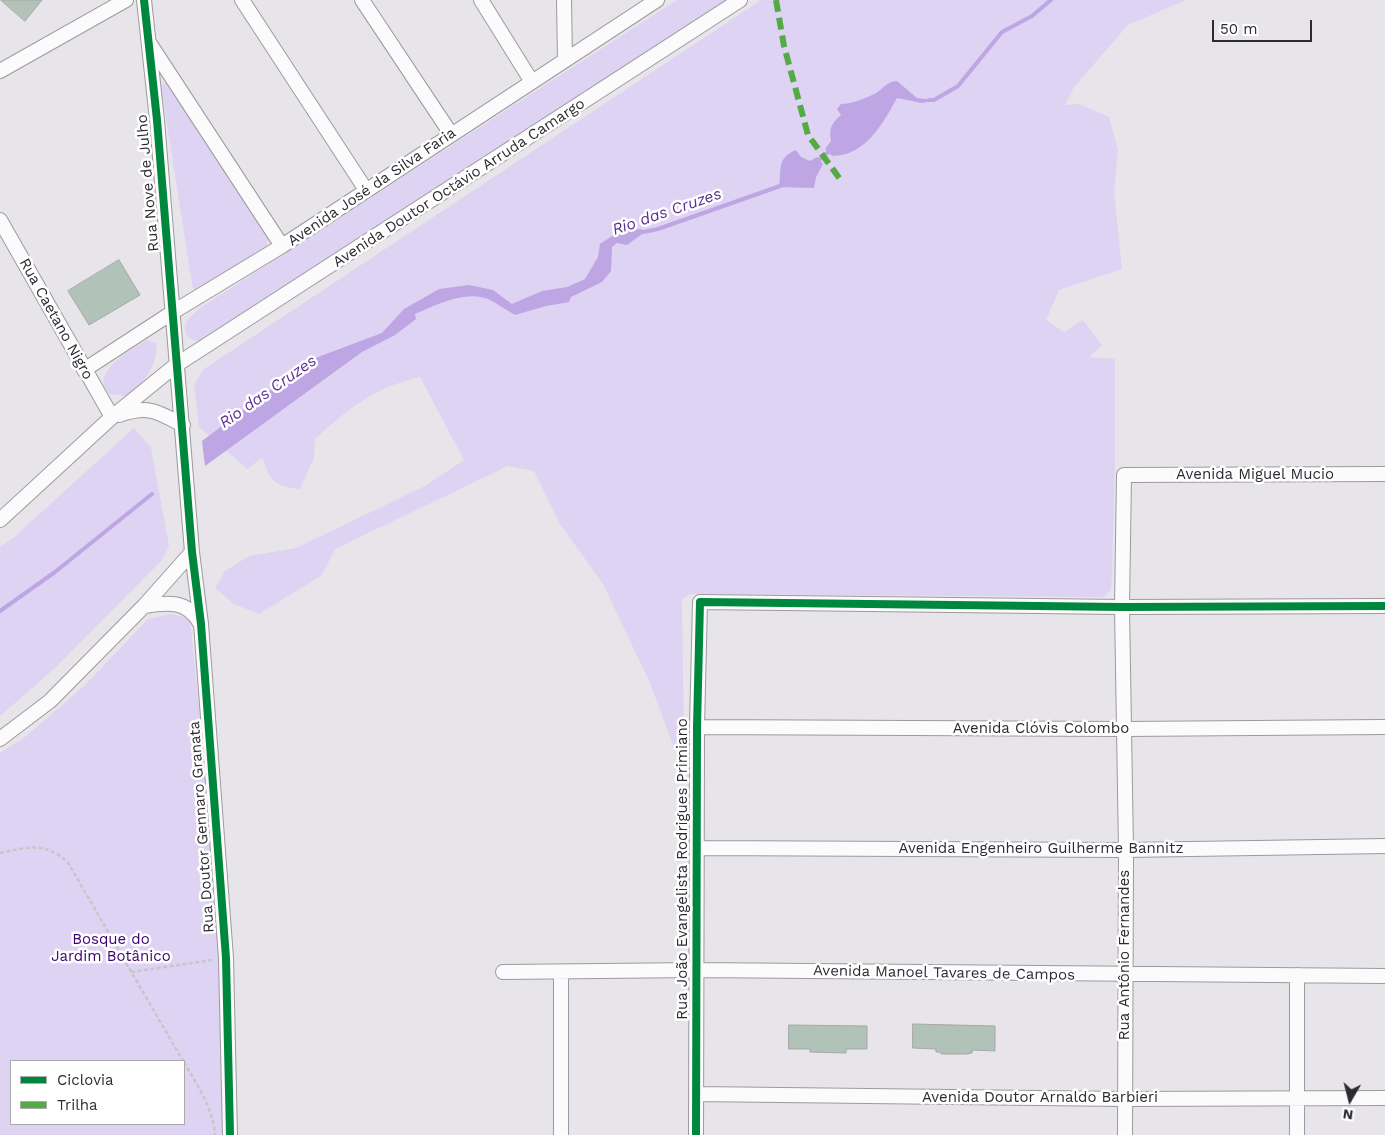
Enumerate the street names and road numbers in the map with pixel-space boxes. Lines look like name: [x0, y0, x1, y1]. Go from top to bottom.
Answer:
street label: Avenida Doutor Octávio Arruda Camargo: [330, 95, 588, 271]
street label: Rua Nove de Julho: [133, 114, 163, 252]
street label: Avenida José da Silva Faria: [285, 124, 459, 250]
street label: Rua Caetano Nigro: [15, 255, 97, 383]
street label: Avenida Miguel Mucio: [1176, 466, 1334, 484]
street label: Rua João Evangelista Rodrigues Primiano: [674, 718, 692, 1020]
street label: Rua Doutor Gennaro Granata: [186, 720, 218, 934]
street label: Avenida Clóvis Colombo: [953, 720, 1129, 738]
street label: Avenida Engenheiro Guilherme Bannitz: [899, 840, 1183, 858]
street label: Rua Antônio Fernandes: [1116, 870, 1134, 1040]
street label: Avenida Manoel Tavares de Campos: [813, 962, 1075, 984]
street label: Avenida Doutor Arnaldo Barbieri: [922, 1089, 1158, 1107]

